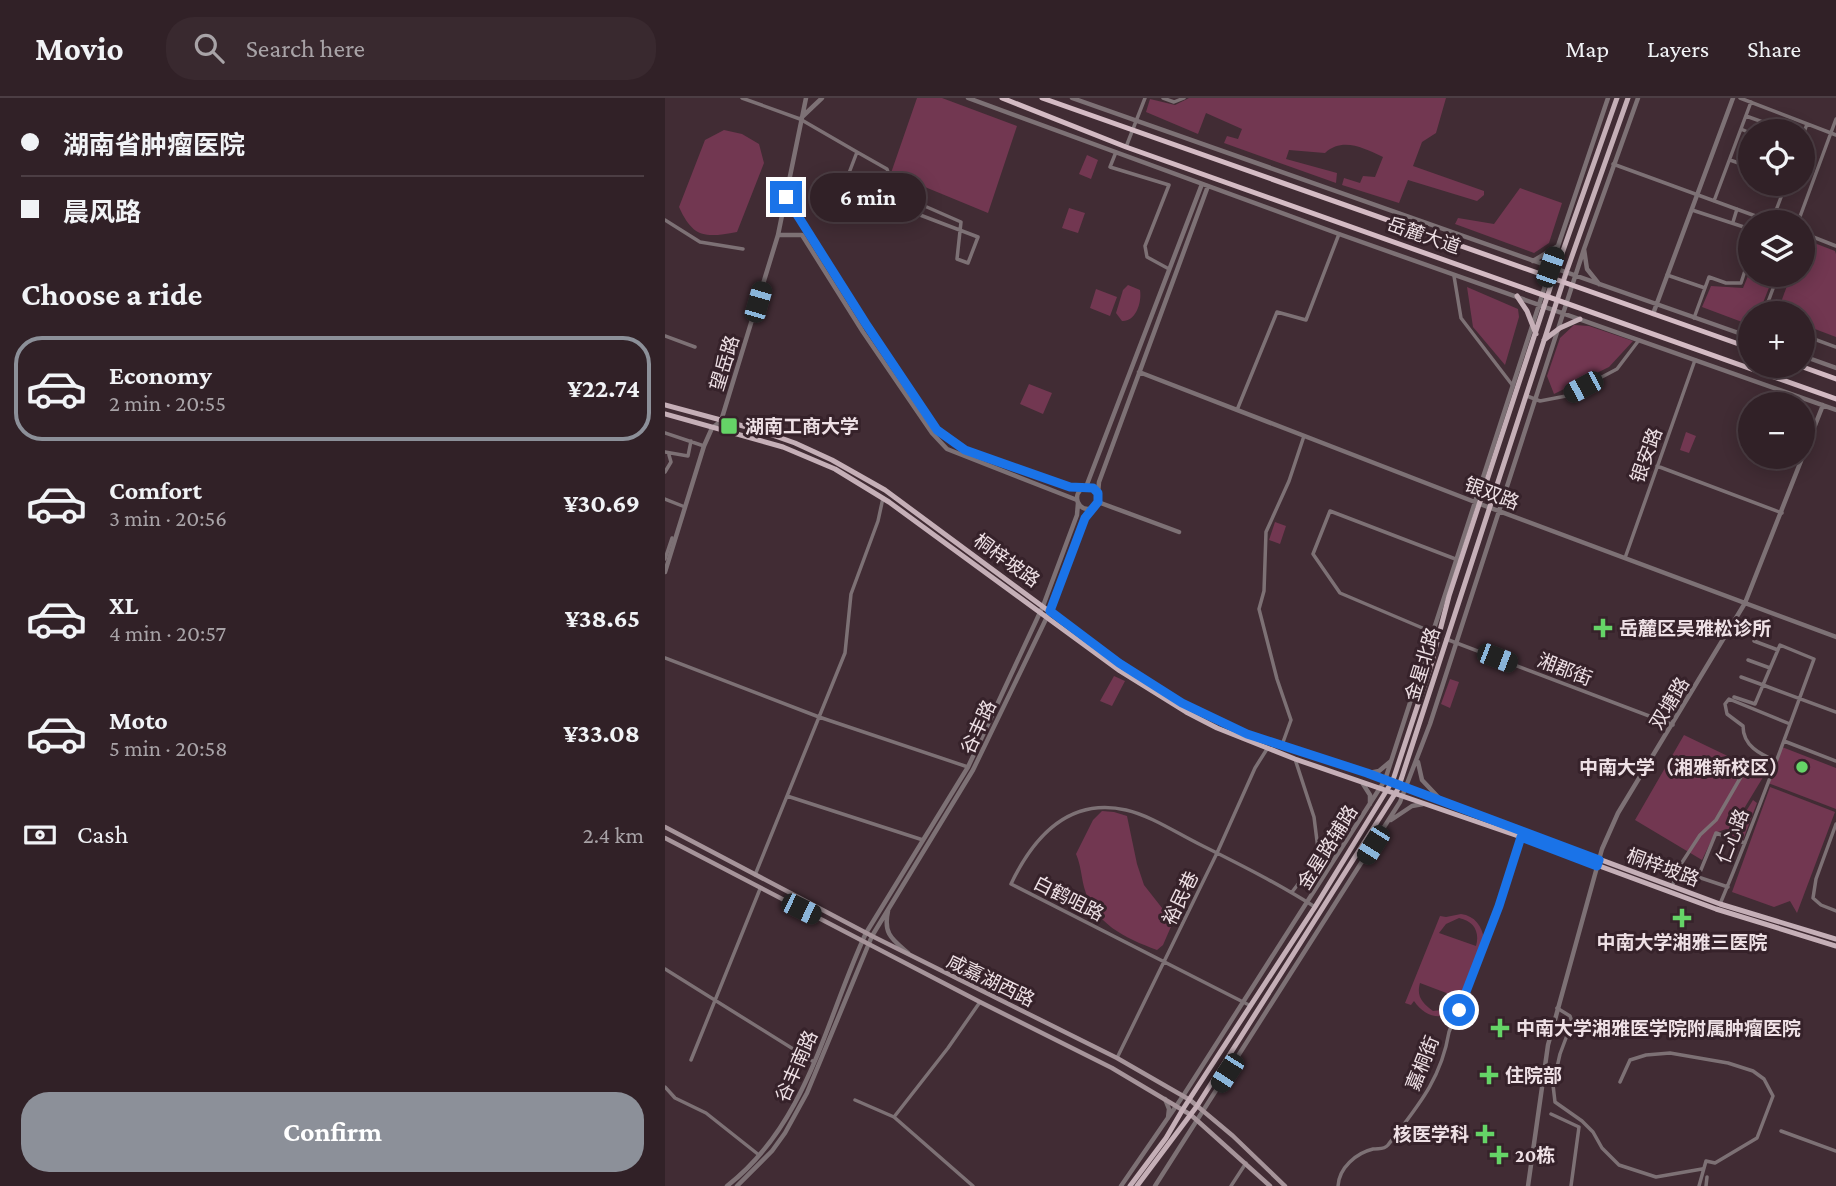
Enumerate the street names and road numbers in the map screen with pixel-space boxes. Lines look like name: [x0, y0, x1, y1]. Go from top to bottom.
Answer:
street label: 岳麓大道: [1384, 213, 1463, 258]
street label: 望岳路: [706, 333, 743, 393]
street label: 银安路: [1627, 425, 1666, 486]
street label: 银双路: [1461, 473, 1522, 513]
street label: 桐梓坡路: [970, 530, 1044, 591]
street label: 金星北路: [1401, 625, 1444, 704]
street label: 湘郡街: [1534, 649, 1595, 689]
street label: 双塘路: [1646, 673, 1693, 733]
street label: 谷丰路: [957, 697, 1000, 757]
street label: 金星路辅路: [1293, 801, 1362, 893]
street label: 仁心路: [1712, 806, 1752, 867]
street label: 桐梓坡路: [1624, 845, 1702, 890]
street label: 裕民巷: [1159, 868, 1202, 928]
street label: 白鹤咀路: [1030, 872, 1107, 925]
street label: 咸嘉湖西路: [943, 950, 1038, 1011]
street label: 谷丰南路: [771, 1027, 822, 1105]
street label: 嘉桐街: [1402, 1033, 1443, 1094]

